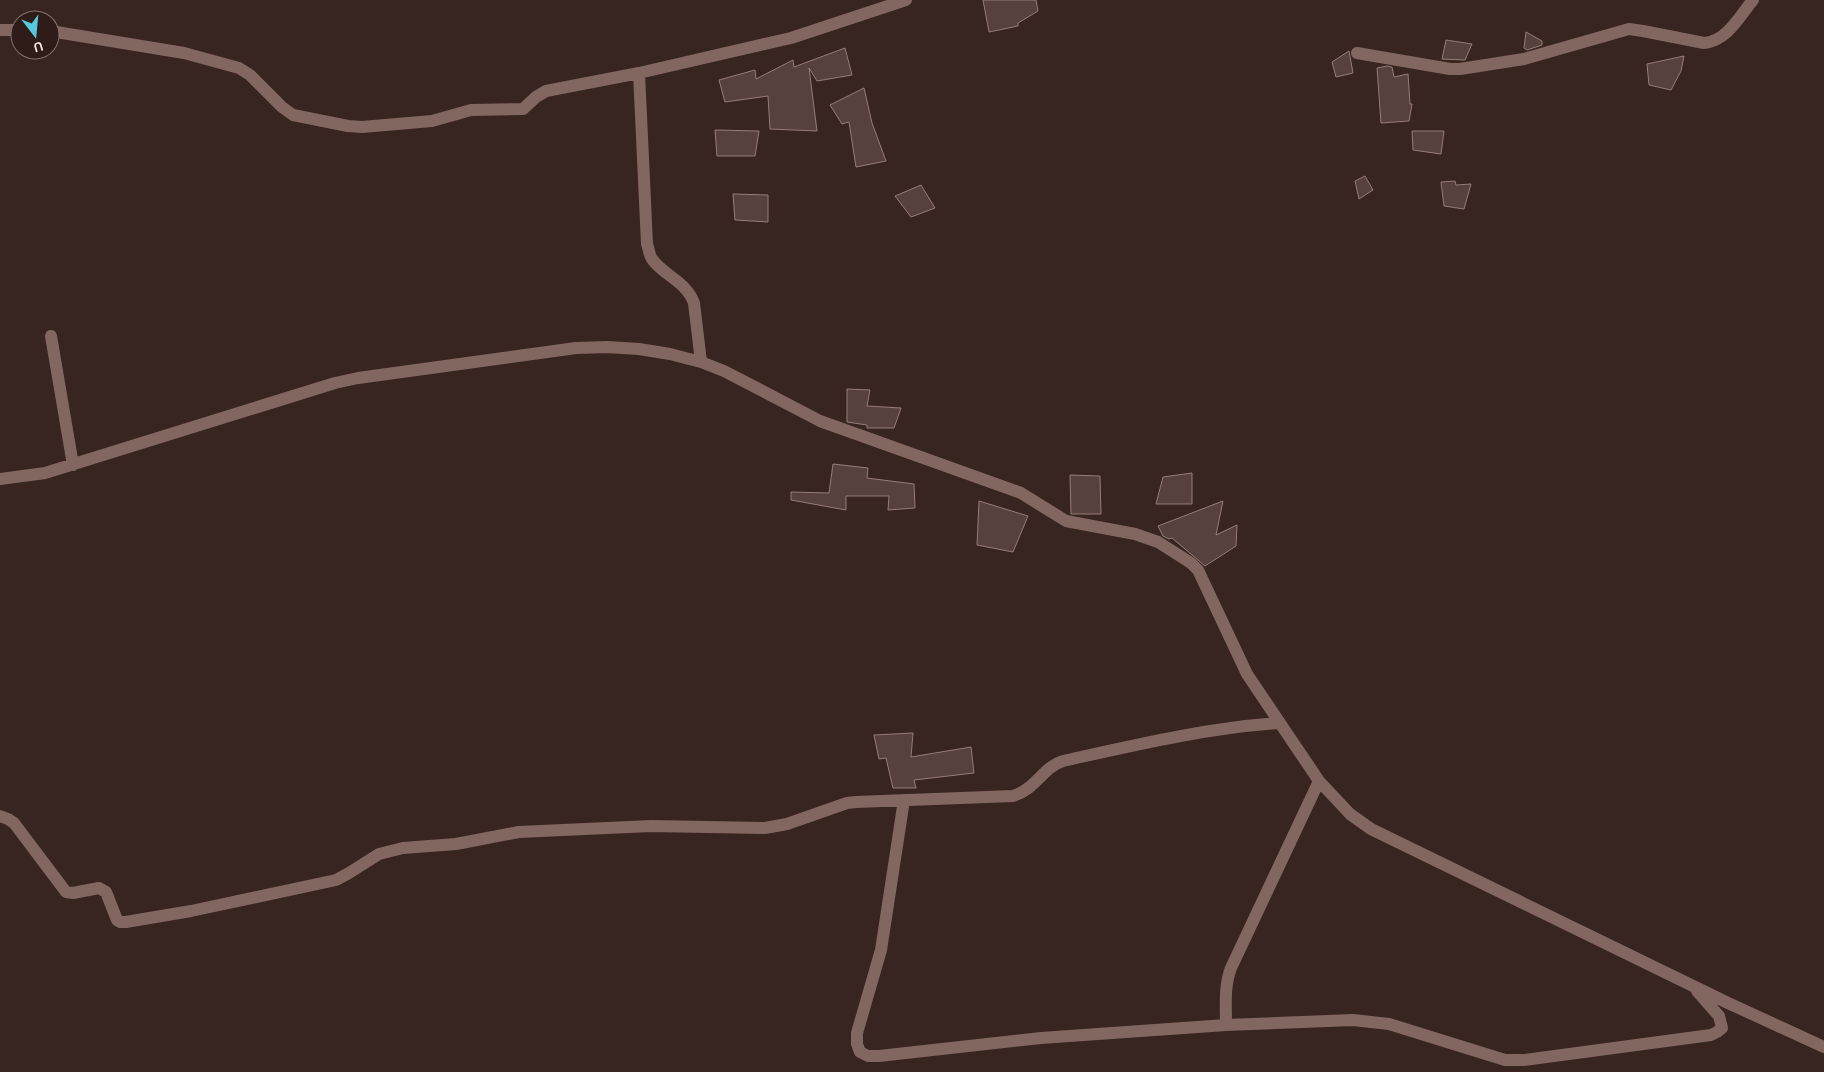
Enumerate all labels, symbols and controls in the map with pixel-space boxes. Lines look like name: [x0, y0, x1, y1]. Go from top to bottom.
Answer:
north arrow: [10, 10, 60, 60]
text: U: [31, 38, 45, 57]

